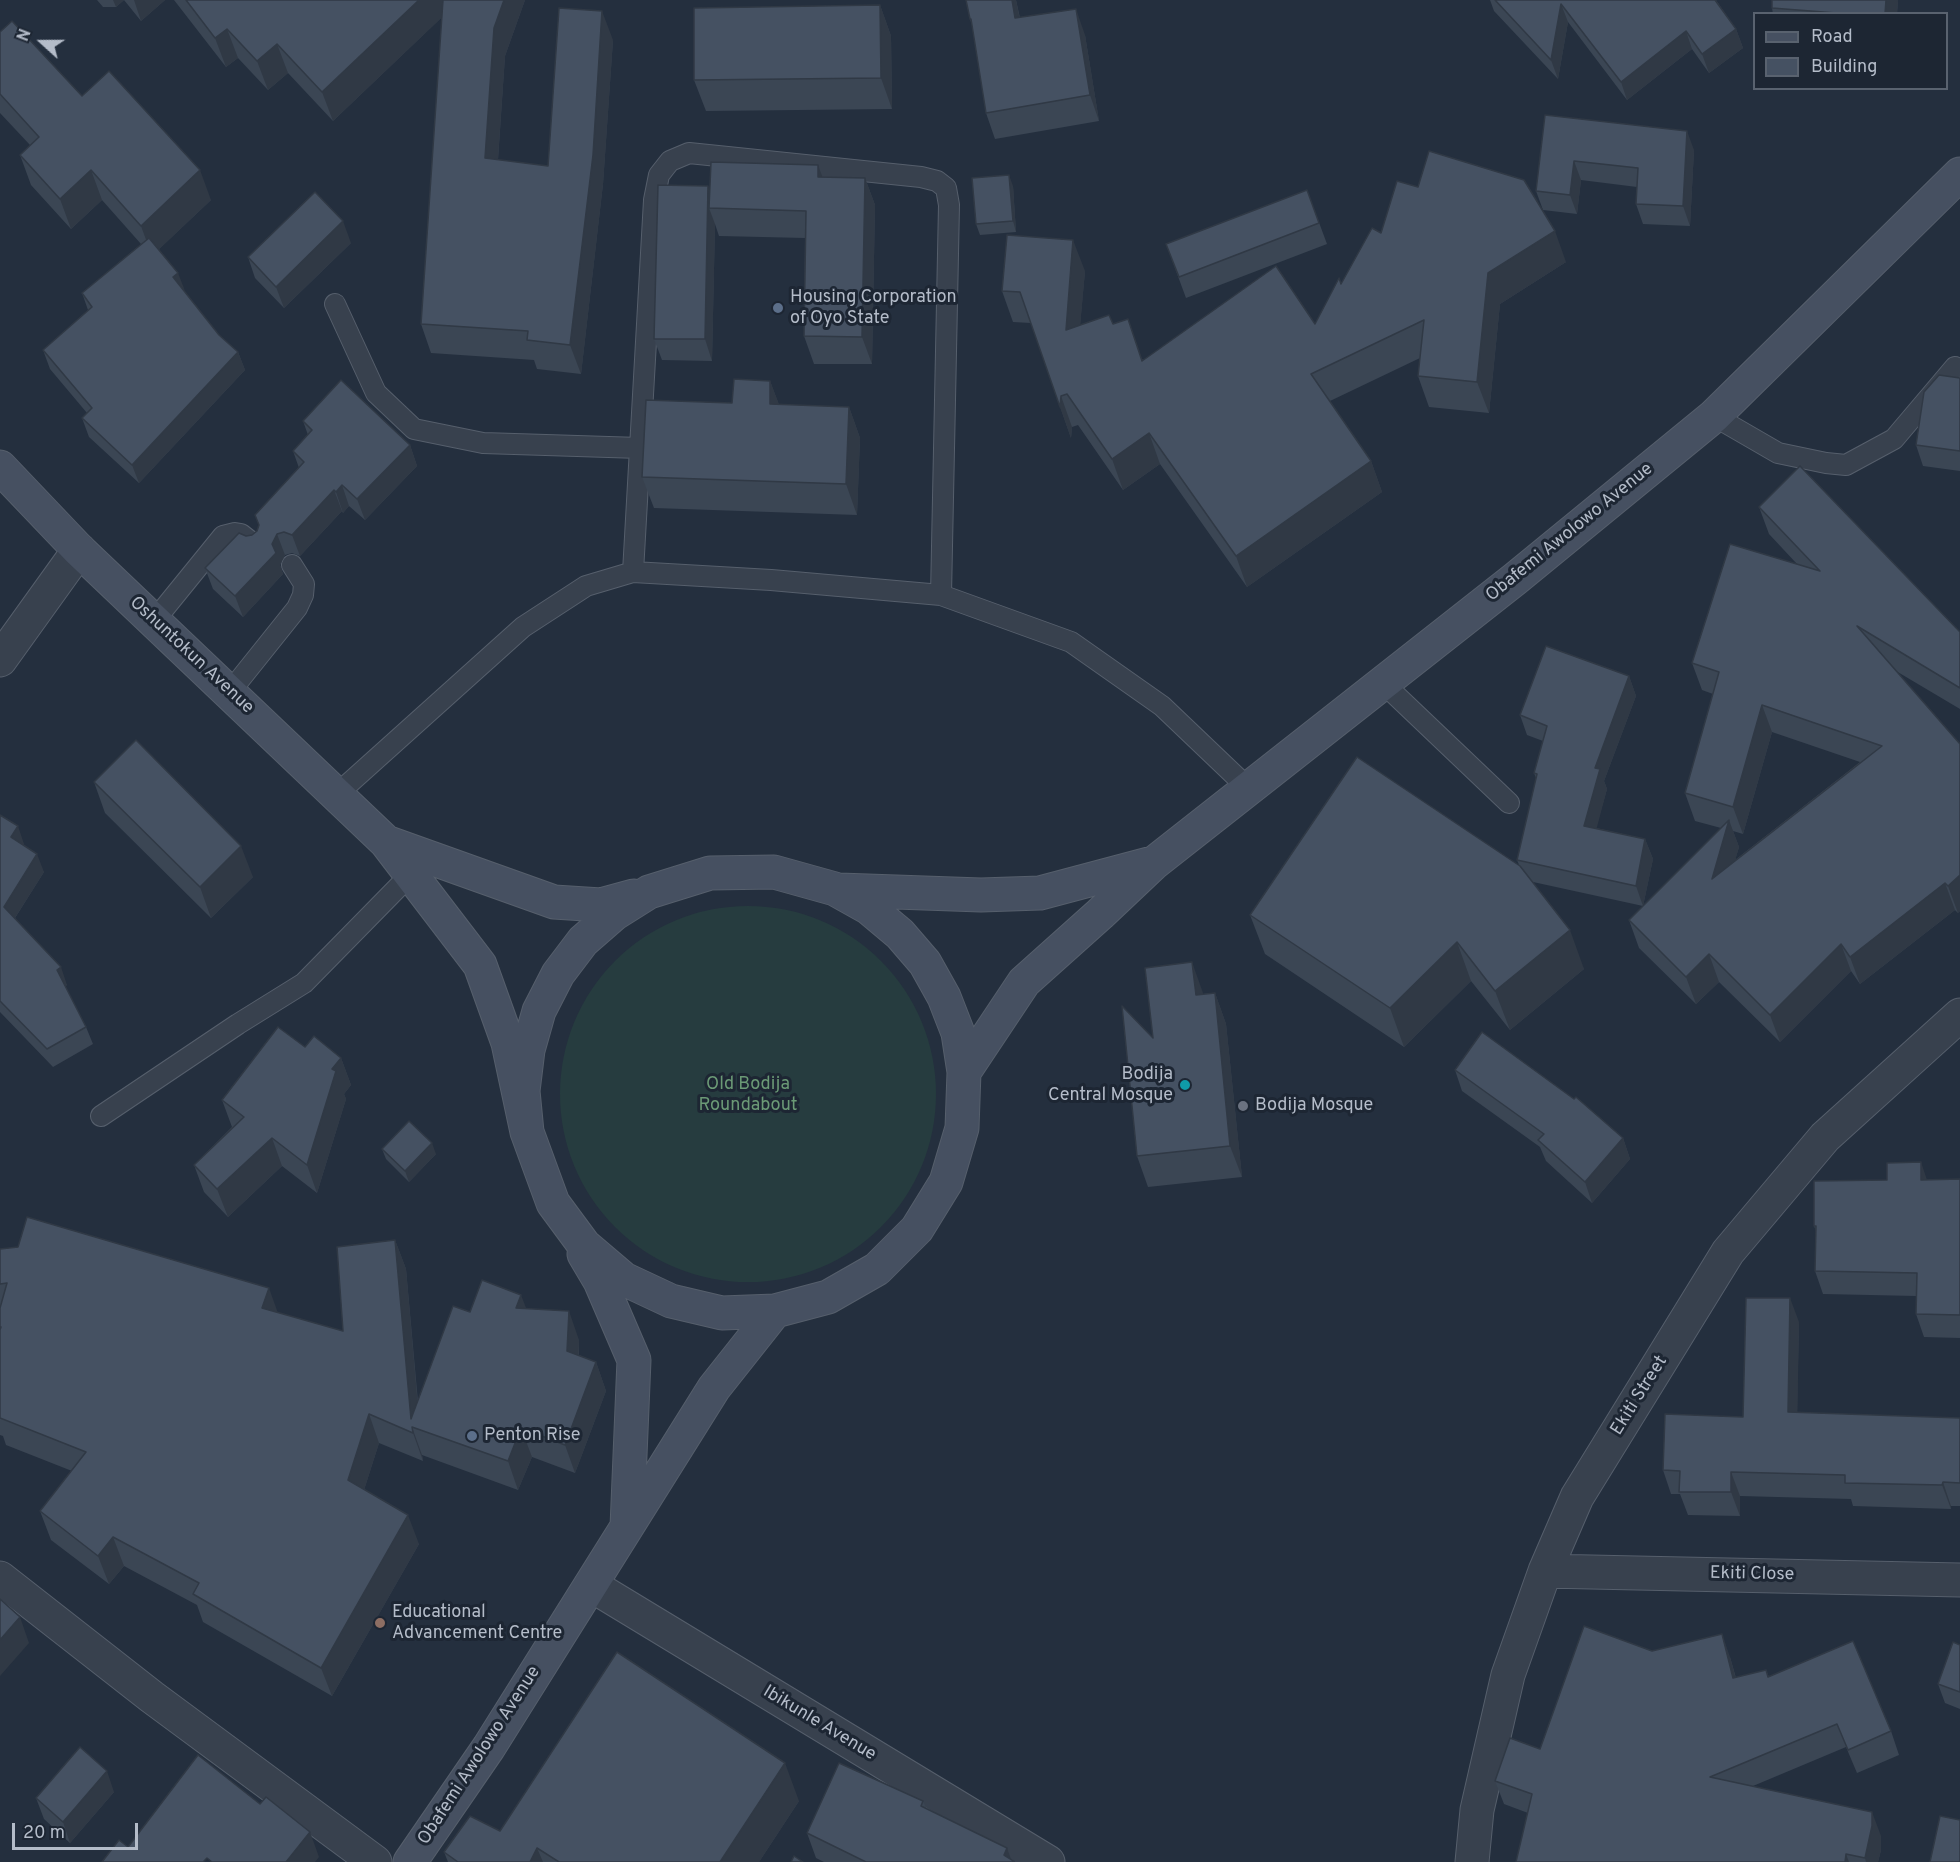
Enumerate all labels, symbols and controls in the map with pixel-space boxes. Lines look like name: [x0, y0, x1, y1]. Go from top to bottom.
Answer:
north arrow: [12, 12, 72, 72]
legend: [1753, 12, 1948, 90]
text: Road: [1811, 26, 1853, 49]
text: N: [14, 27, 37, 45]
text: Building: [1811, 56, 1877, 79]
place label: Housing Corporation of Oyo State: [790, 287, 957, 330]
marker: Housing Corporation of Oyo State: [771, 301, 785, 315]
street label: Obafemi Awolowo Avenue: [1482, 459, 1658, 607]
street label: Oshuntokun Avenue: [124, 593, 258, 719]
place label: Bodija Central Mosque: [1048, 1064, 1173, 1106]
park label: Old Bodija Roundabout: [698, 1074, 798, 1116]
marker: Bodija Central Mosque: [1178, 1078, 1192, 1092]
place label: Bodija Mosque: [1255, 1095, 1373, 1117]
marker: Bodija Mosque: [1236, 1099, 1250, 1113]
street label: Ekiti Street: [1607, 1352, 1673, 1440]
place label: Penton Rise: [484, 1425, 581, 1447]
marker: Penton Rise: [465, 1429, 479, 1443]
street label: Ekiti Close: [1710, 1563, 1794, 1587]
place label: Educational Advancement Centre: [392, 1602, 562, 1644]
marker: Educational Advancement Centre: [373, 1616, 387, 1630]
street label: Obafemi Awolowo Avenue: [414, 1663, 546, 1849]
street label: Ibikunle Avenue: [758, 1682, 880, 1766]
scale bar: [15, 1811, 141, 1849]
text: 20 m: [23, 1822, 65, 1845]

